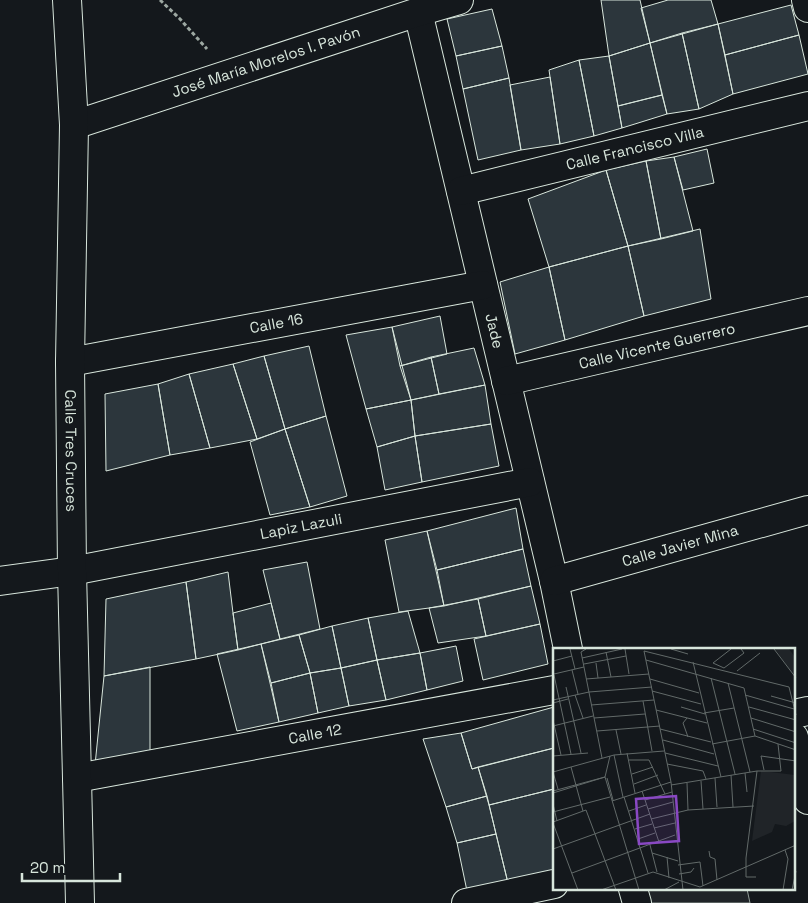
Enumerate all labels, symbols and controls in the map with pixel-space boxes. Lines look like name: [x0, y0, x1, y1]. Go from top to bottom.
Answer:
street label: José María Morelos I. Pavón: [169, 22, 362, 101]
street label: Calle Francisco Villa: [564, 122, 706, 174]
street label: Calle 16: [248, 309, 305, 337]
street label: Jade: [481, 311, 508, 350]
street label: Calle Vicente Guerrero: [577, 318, 737, 373]
street label: Calle Tres Cruces: [61, 390, 81, 512]
street label: Lapiz Lazuli: [258, 509, 344, 543]
street label: Calle Javier Mina: [620, 520, 741, 571]
inset map: [553, 648, 796, 890]
street label: Calle 12: [287, 719, 343, 748]
scale bar: [22, 850, 120, 882]
text: 20 m: [30, 858, 65, 877]

